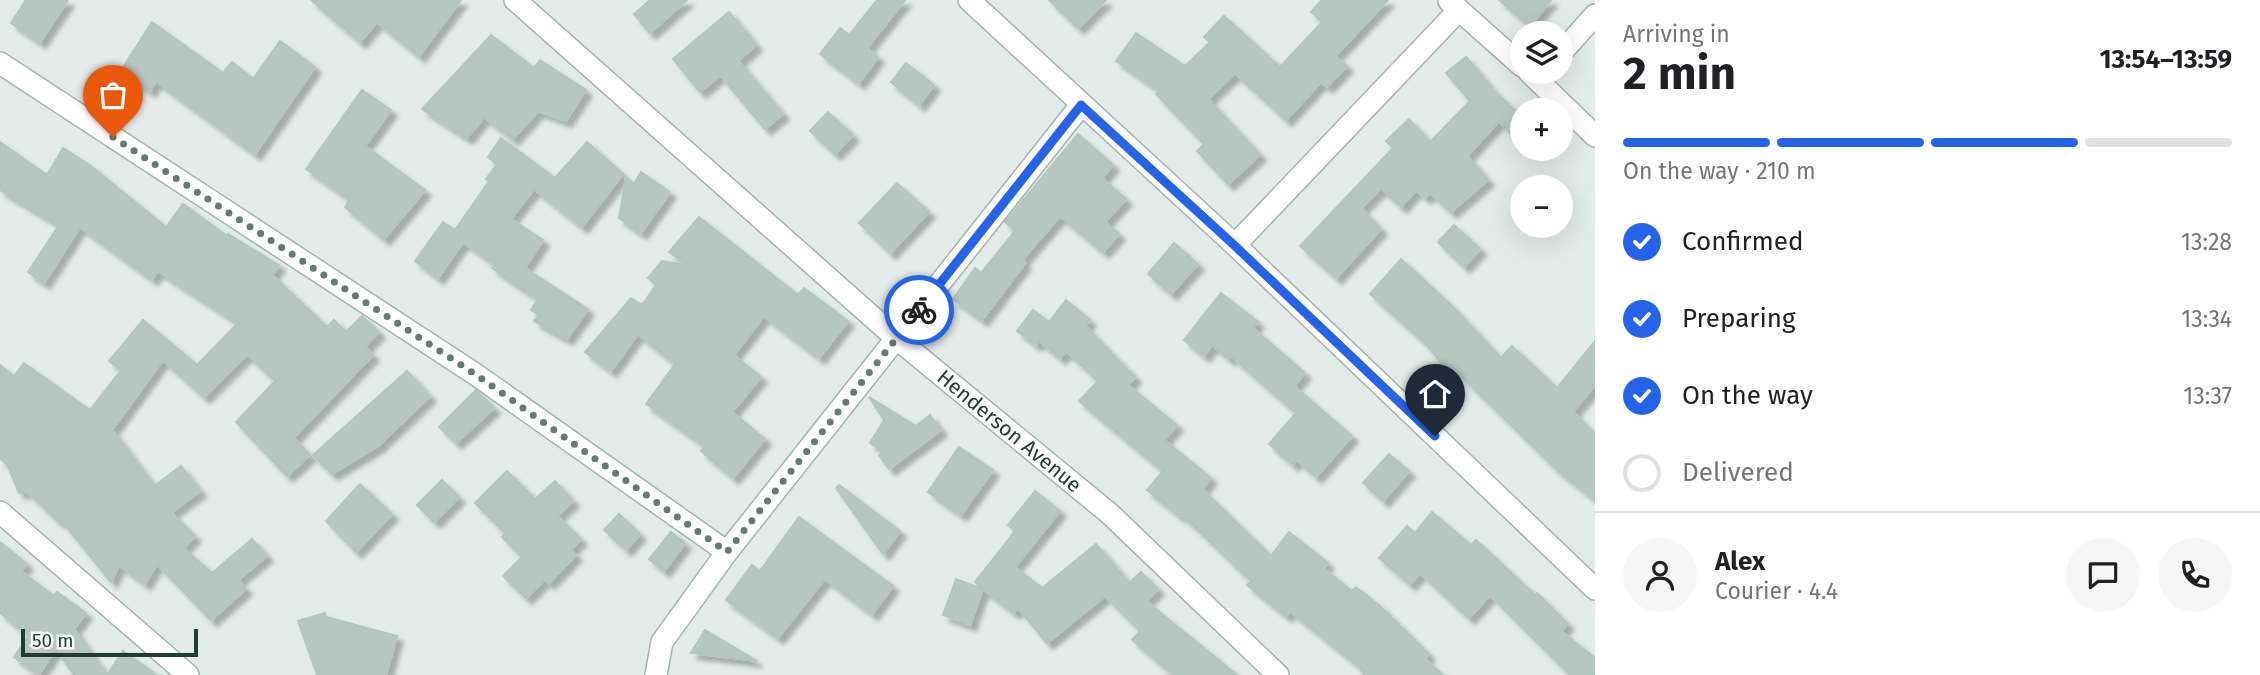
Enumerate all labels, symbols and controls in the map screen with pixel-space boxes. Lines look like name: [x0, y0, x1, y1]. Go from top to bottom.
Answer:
text: Arriving in: [1623, 20, 1730, 48]
map controls: [1510, 21, 1573, 238]
button: layers: [1510, 21, 1573, 84]
text: 13:54–13:59: [2100, 44, 2232, 75]
text: 2 min: [1623, 46, 1736, 101]
pin: [83, 65, 143, 137]
icon: bag: [94, 76, 132, 114]
button: +: [1510, 98, 1573, 161]
text: On the way · 210 m: [1623, 157, 1816, 185]
button: −: [1510, 175, 1573, 238]
icon: check: [1623, 223, 1661, 261]
text: Confirmed: [1682, 226, 1803, 257]
text: 13:28: [2181, 228, 2232, 256]
courier: [884, 275, 954, 345]
icon: bike: [900, 291, 938, 329]
icon: check: [1623, 300, 1661, 338]
text: Preparing: [1682, 303, 1795, 334]
text: 13:34: [2181, 305, 2232, 333]
street label: Henderson Avenue: [932, 364, 1087, 498]
pin: [1405, 364, 1465, 436]
icon: home: [1416, 375, 1454, 413]
icon: check: [1623, 377, 1661, 415]
text: On the way: [1682, 380, 1813, 411]
text: 13:37: [2183, 382, 2232, 410]
text: Delivered: [1682, 457, 1794, 488]
button: person: [1623, 538, 1697, 612]
button: chat: [2066, 538, 2140, 612]
button: phone: [2158, 538, 2232, 612]
text: Alex: [1715, 546, 1765, 577]
text: Courier · 4.4: [1715, 577, 1838, 605]
scale bar: [21, 626, 198, 658]
text: 50 m: [32, 629, 73, 652]

